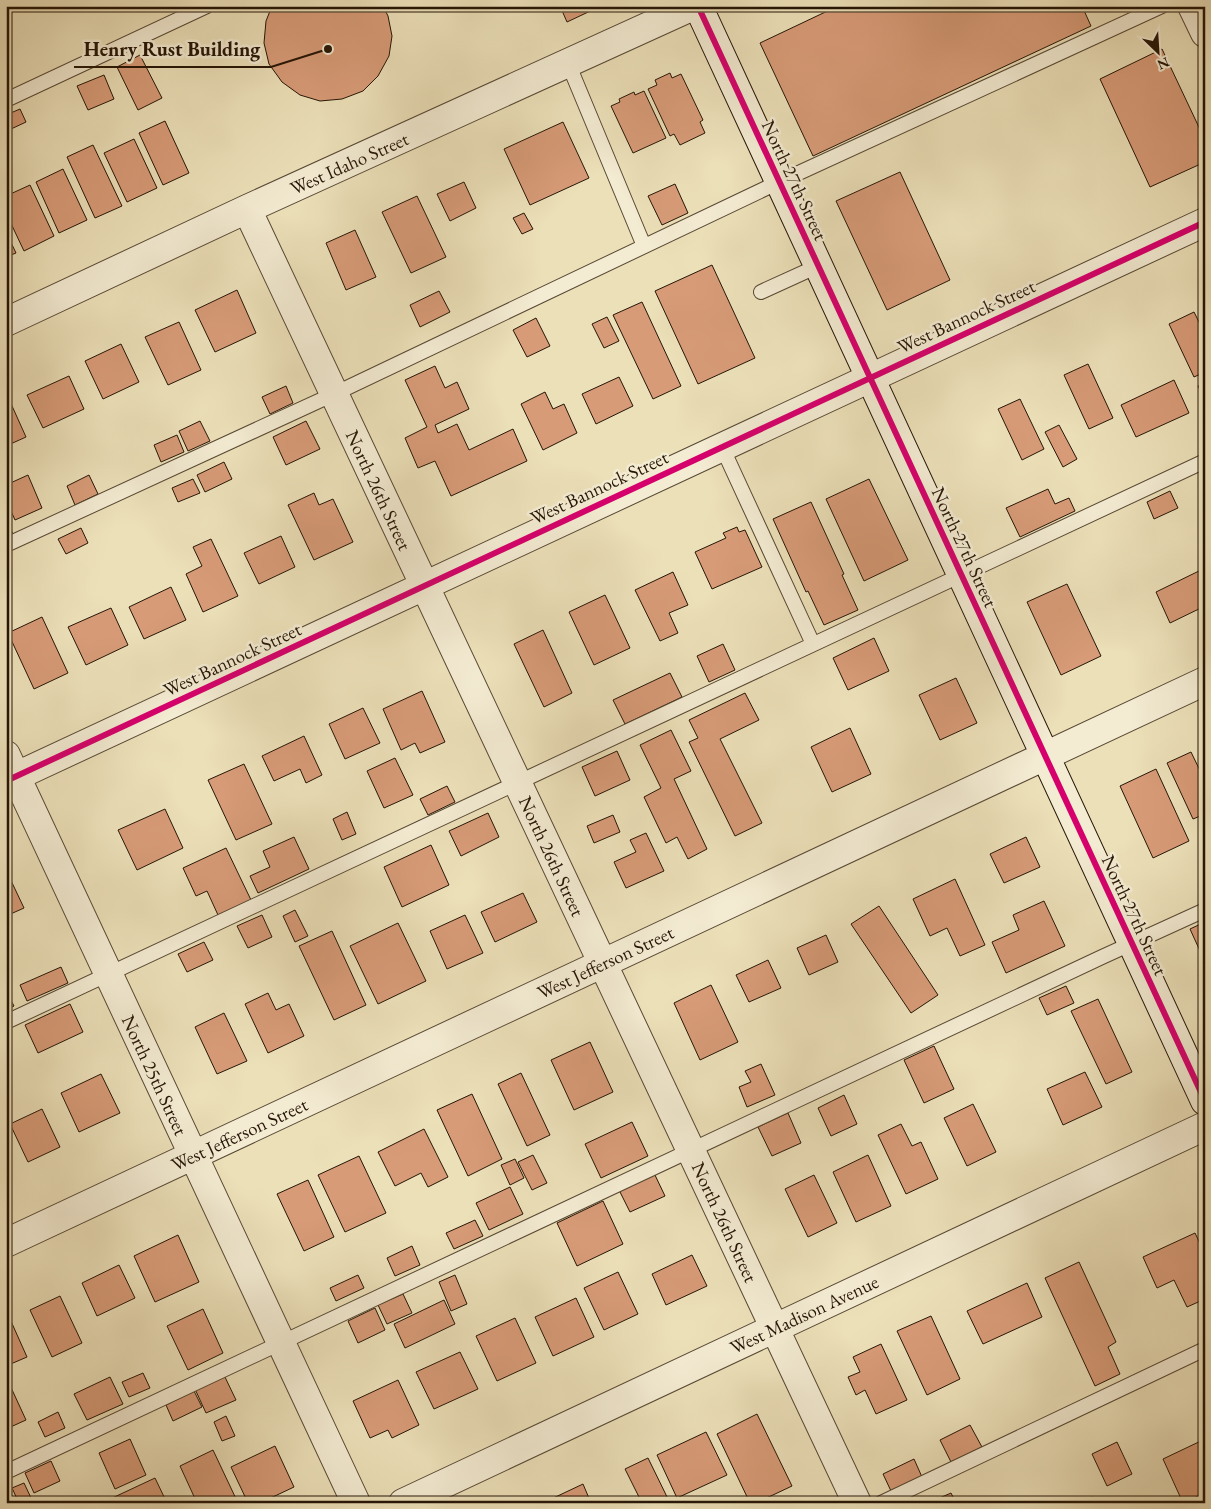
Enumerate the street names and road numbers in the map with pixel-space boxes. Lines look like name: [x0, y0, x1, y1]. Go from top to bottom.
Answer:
street label: North 27th Street: [756, 116, 833, 244]
street label: West Idaho Street: [286, 126, 412, 201]
street label: West Bannock Street: [893, 274, 1039, 359]
street label: North 26th Street: [340, 426, 417, 554]
street label: West Bannock Street: [526, 445, 672, 530]
street label: North 27th Street: [926, 483, 1003, 611]
street label: West Bannock Street: [159, 617, 305, 702]
street label: North 26th Street: [513, 792, 590, 920]
street label: North 27th Street: [1096, 851, 1173, 979]
street label: West Jefferson Street: [533, 920, 678, 1005]
street label: North 25th Street: [116, 1011, 193, 1139]
street label: West Jefferson Street: [167, 1092, 312, 1177]
street label: North 26th Street: [686, 1158, 763, 1286]
street label: West Madison Avenue: [726, 1269, 883, 1360]

